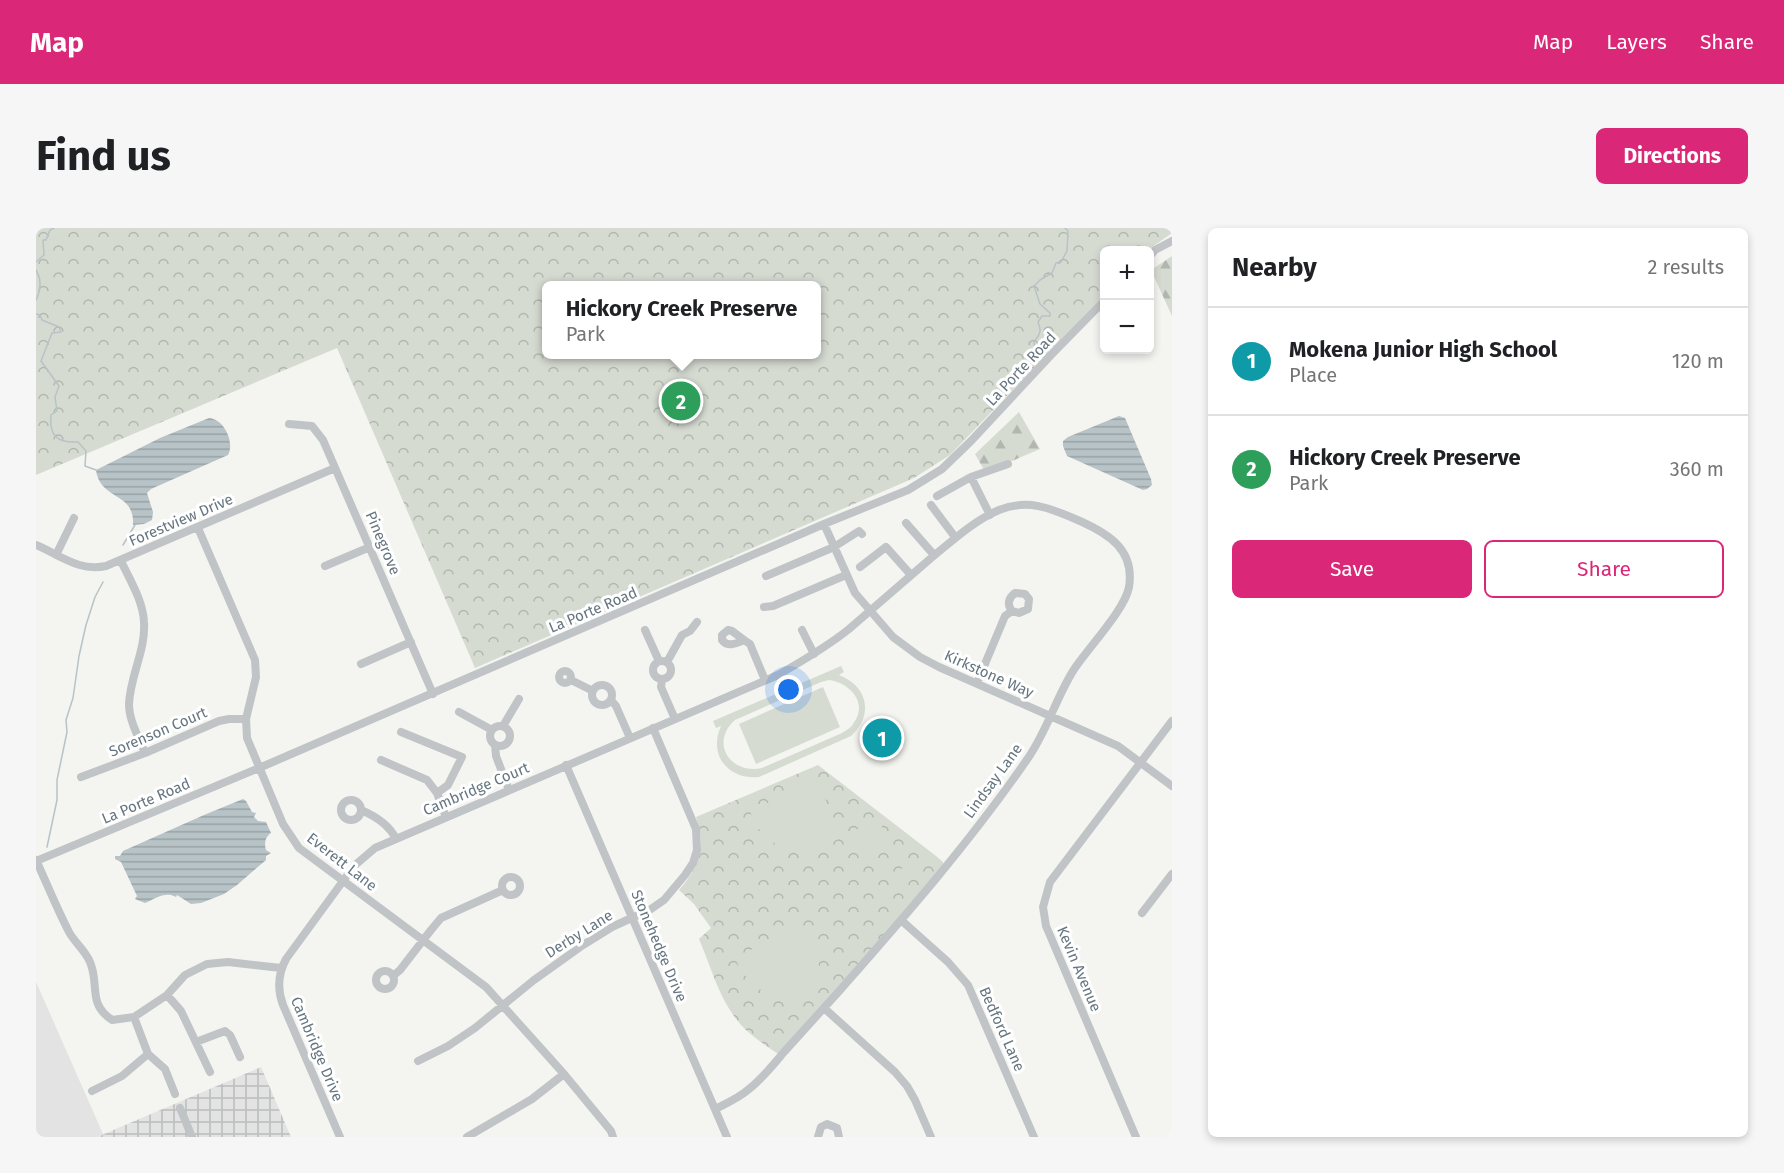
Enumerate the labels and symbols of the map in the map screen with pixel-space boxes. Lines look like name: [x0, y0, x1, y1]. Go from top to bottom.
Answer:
street label: La Porte Road: [982, 328, 1060, 410]
pin: 2: [662, 378, 700, 423]
street label: Forestview Drive: [126, 490, 236, 550]
street label: Pinegrove: [362, 509, 404, 577]
street label: La Porte Road: [546, 583, 640, 637]
street label: Kirkstone Way: [942, 646, 1037, 702]
your location: [774, 675, 803, 704]
street label: Sorenson Court: [106, 703, 210, 761]
pin: 1: [862, 716, 902, 760]
street label: Lindsay Lane: [960, 740, 1026, 822]
street label: Cambridge Court: [420, 758, 532, 819]
street label: La Porte Road: [99, 774, 193, 828]
street label: Everett Lane: [303, 829, 381, 895]
street label: Stonehedge Drive: [627, 887, 691, 1005]
street label: Derby Lane: [542, 906, 616, 962]
street label: Kevin Avenue: [1053, 924, 1105, 1014]
street label: Bedford Lane: [975, 984, 1029, 1074]
street label: Cambridge Drive: [287, 994, 347, 1104]

